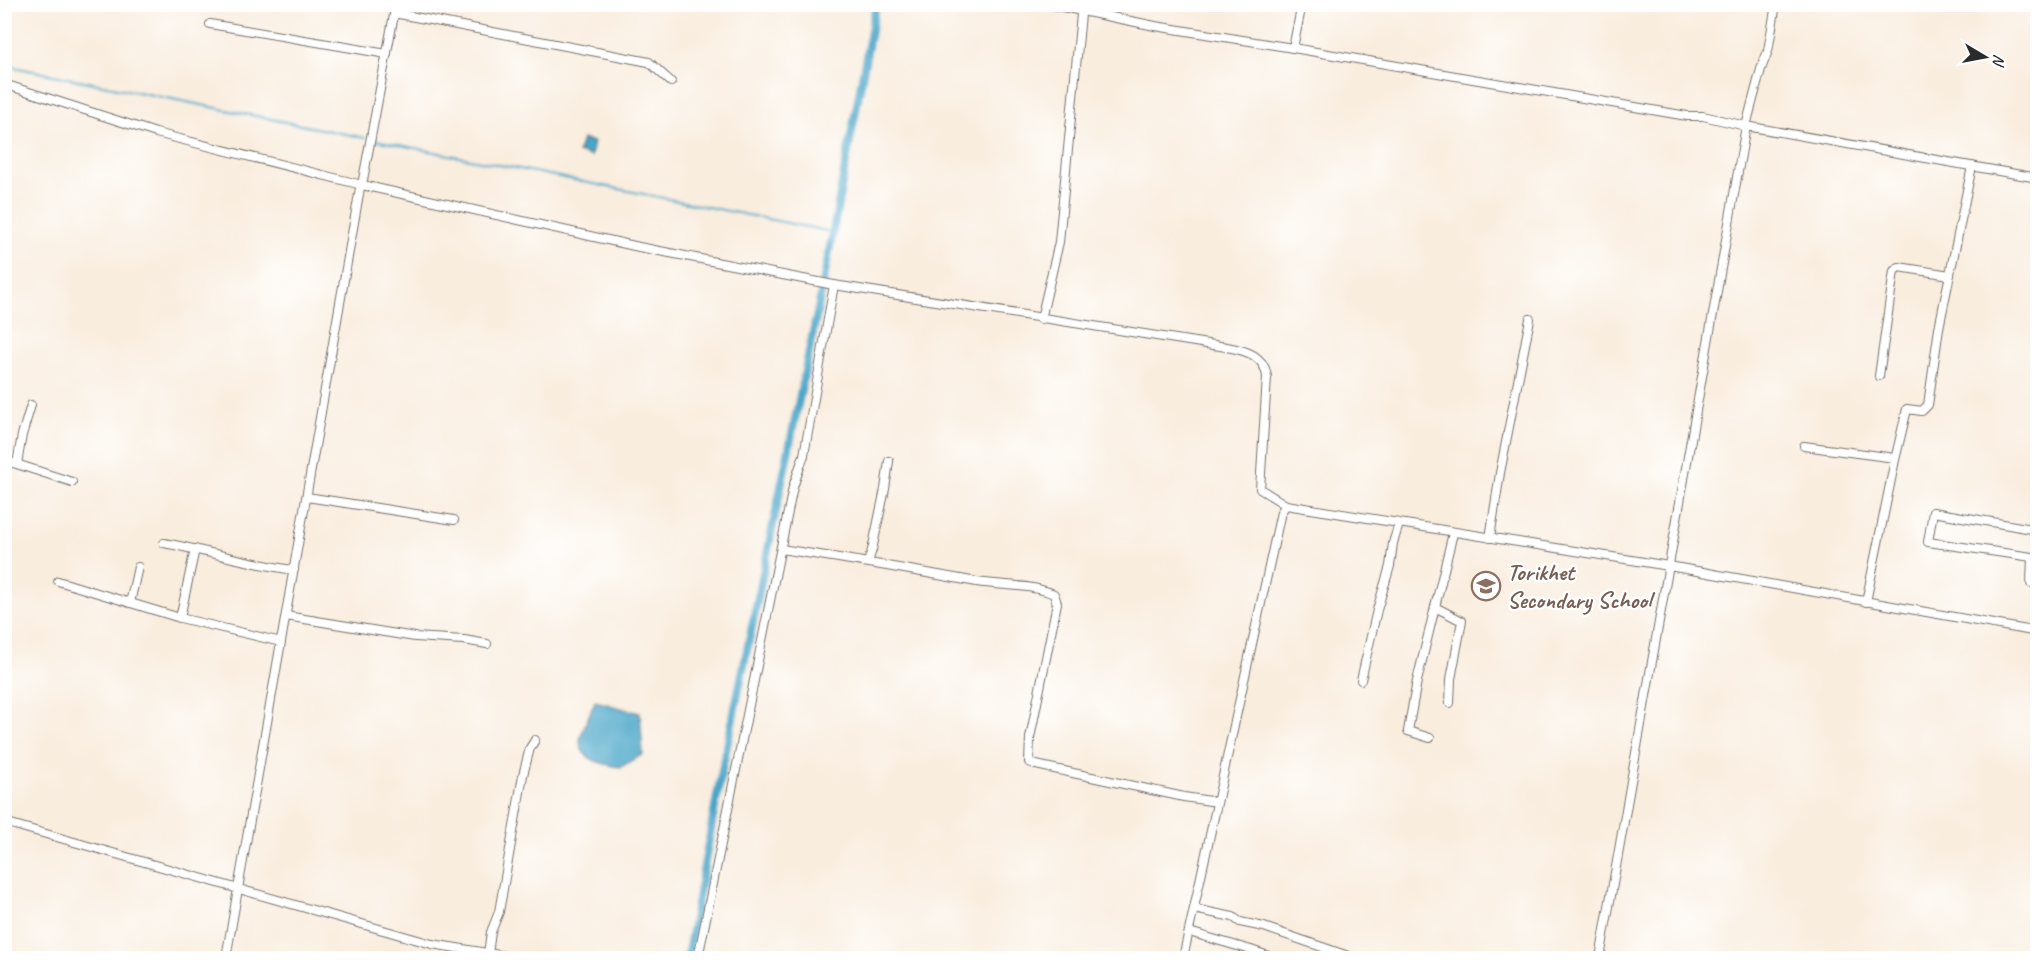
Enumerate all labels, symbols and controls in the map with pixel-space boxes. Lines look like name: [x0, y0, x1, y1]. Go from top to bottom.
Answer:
north arrow: [1955, 27, 2015, 87]
text: N: [1988, 53, 2009, 69]
place label: Torikhet Secondary School: [1507, 557, 1656, 615]
school or university icon: Torikhet Secondary School: [1470, 570, 1502, 602]

